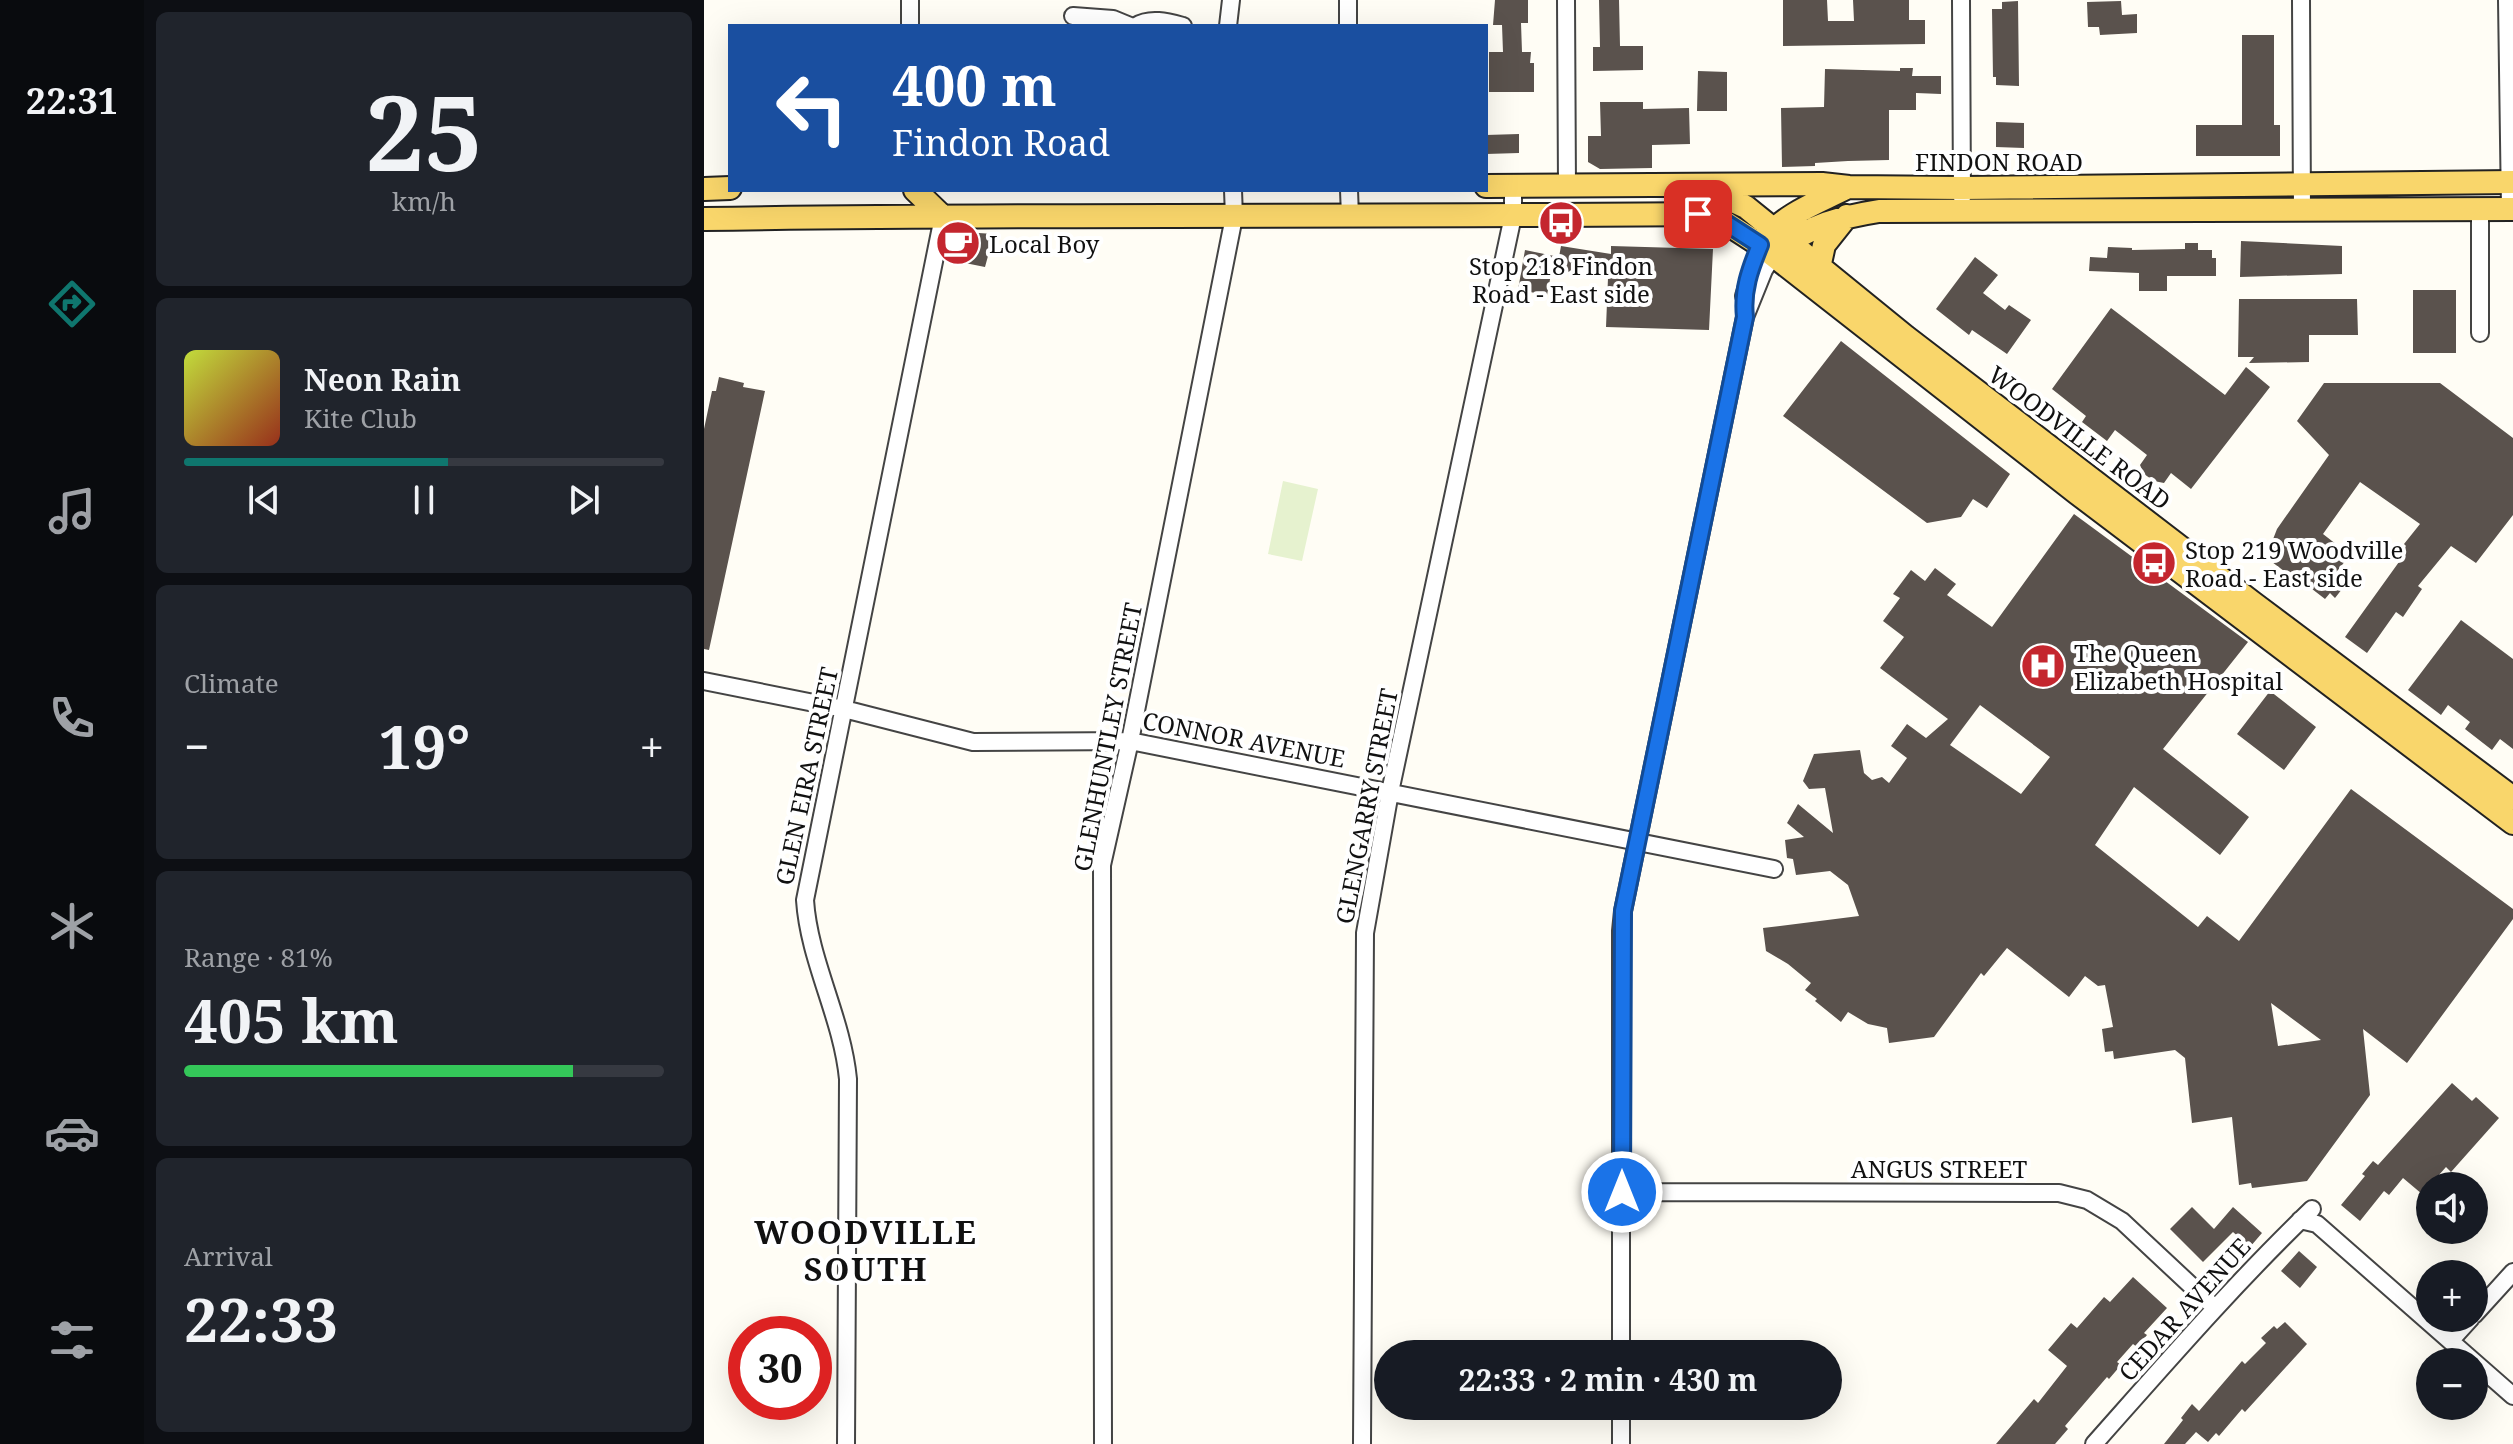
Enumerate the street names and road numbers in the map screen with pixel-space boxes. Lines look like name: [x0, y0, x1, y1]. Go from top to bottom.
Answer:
street label: FINDON ROAD: [1915, 145, 2083, 178]
street label: WOODVILLE ROAD: [1982, 358, 2178, 516]
street label: GLENHUNTLEY STREET: [1065, 600, 1149, 874]
street label: GLEN EIRA STREET: [767, 664, 845, 888]
street label: GLENGARRY STREET: [1327, 685, 1405, 926]
street label: CONNOR AVENUE: [1140, 703, 1348, 775]
street label: ANGUS STREET: [1851, 1152, 2028, 1185]
street label: CEDAR AVENUE: [2111, 1230, 2257, 1388]

